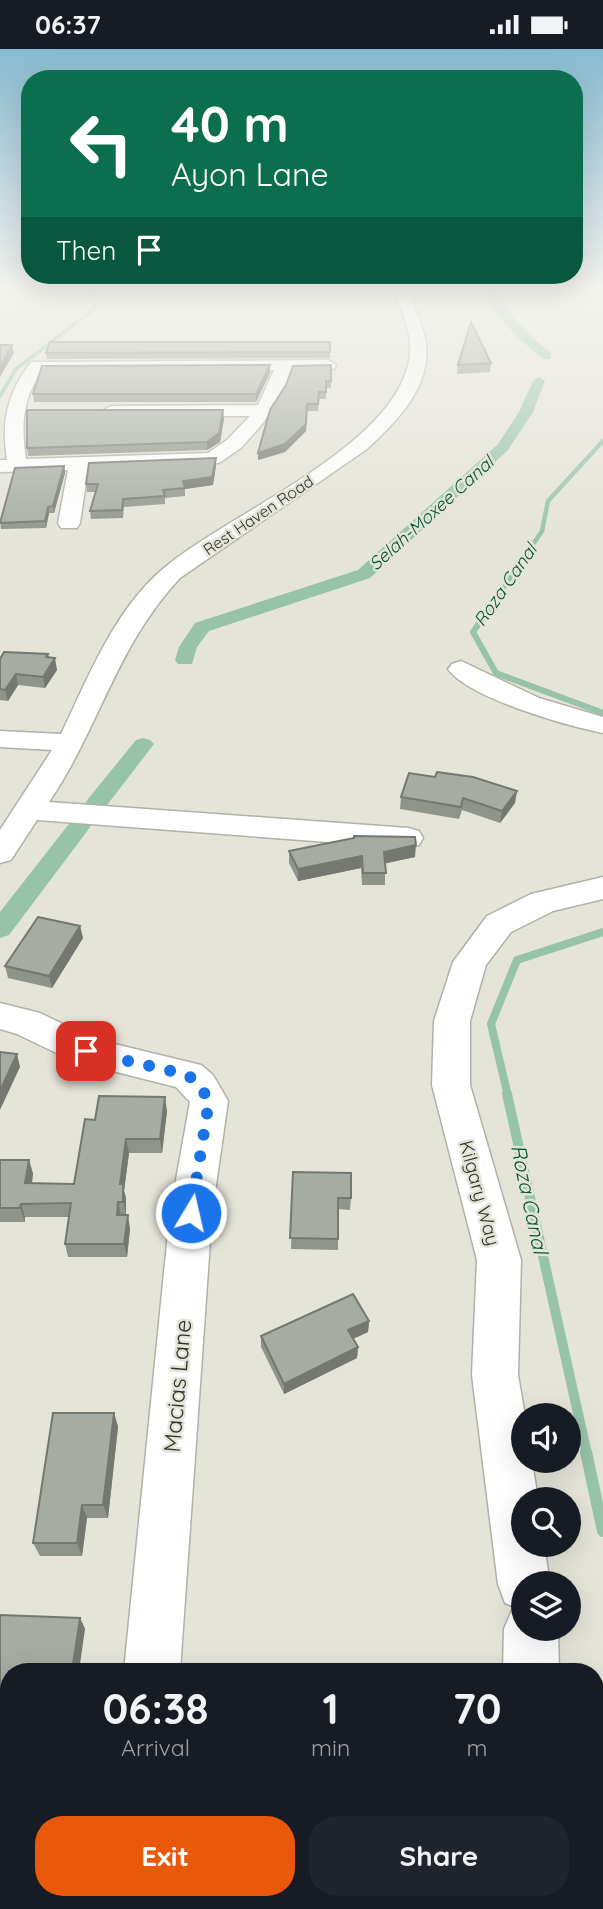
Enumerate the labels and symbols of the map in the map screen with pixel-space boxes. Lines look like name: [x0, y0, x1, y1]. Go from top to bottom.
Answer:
water label: Selah-Moxee Canal: [364, 450, 500, 575]
street label: Rest Haven Road: [199, 471, 317, 559]
water label: Roza Canal: [468, 538, 543, 631]
pin: [56, 1021, 116, 1081]
street label: Kilgary Way: [454, 1138, 506, 1248]
water label: Roza Canal: [506, 1142, 555, 1258]
position arrow: [154, 1176, 228, 1250]
street label: Macias Lane: [157, 1318, 197, 1454]

